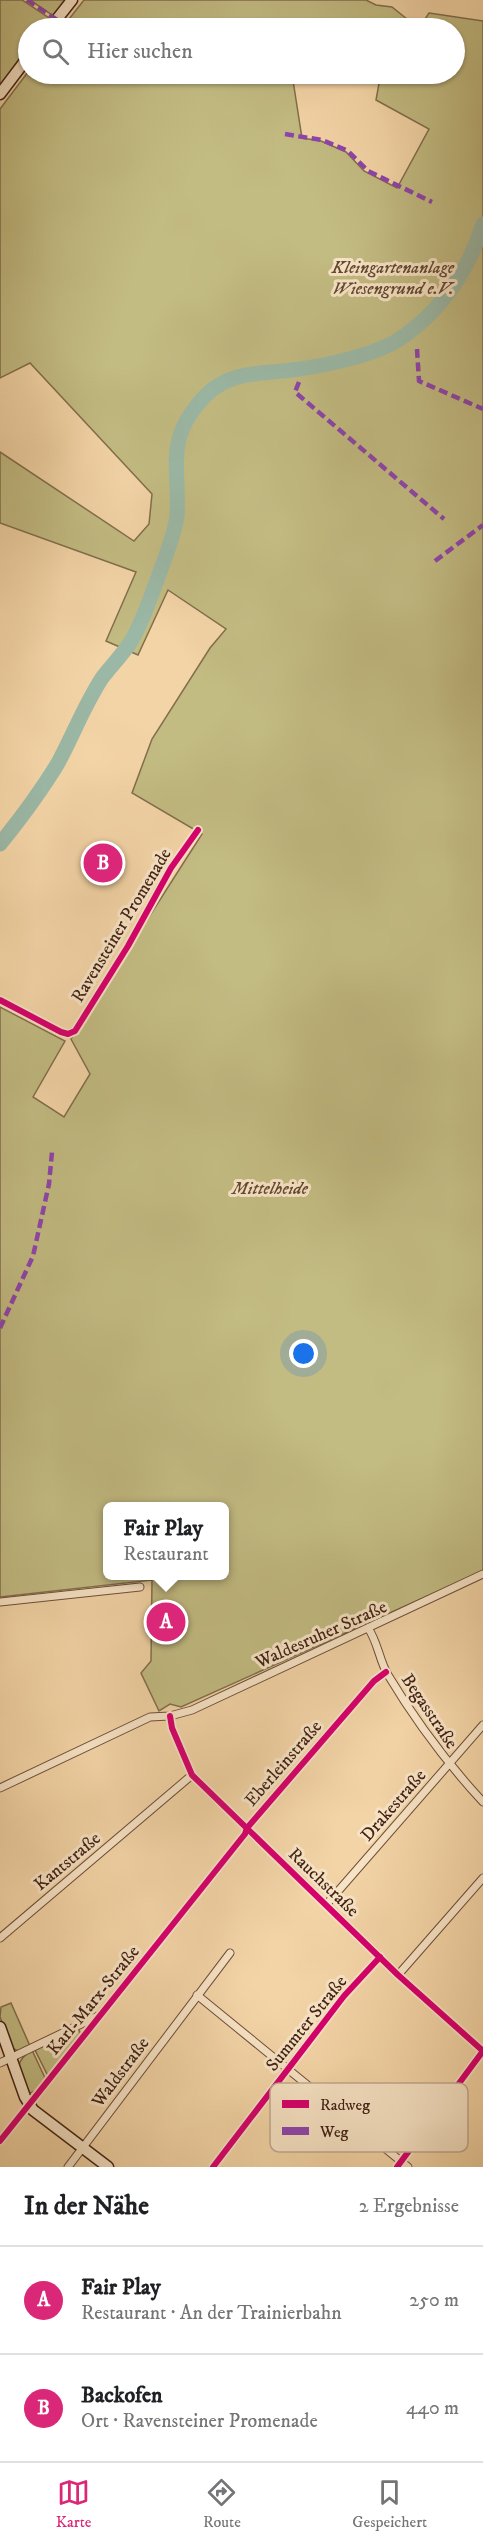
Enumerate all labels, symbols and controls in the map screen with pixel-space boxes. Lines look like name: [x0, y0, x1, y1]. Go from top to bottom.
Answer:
search box: [18, 18, 465, 84]
icon: search: [39, 35, 72, 68]
text: Hier suchen: [87, 38, 193, 65]
park label: Kleingartenanlage Wiesengrund e.V.: [331, 257, 456, 300]
pin: B: [84, 840, 122, 886]
street label: Ravensteiner Promenade: [67, 844, 177, 1007]
park label: Mittelheide: [230, 1178, 309, 1200]
your location: [289, 1339, 318, 1368]
popup: [103, 1502, 229, 1580]
text: Fair Play: [123, 1515, 203, 1542]
text: Restaurant: [123, 1542, 209, 1567]
street label: Waldesruher Straße: [251, 1596, 391, 1674]
pin: A: [146, 1600, 186, 1644]
street label: Begasstraße: [396, 1670, 462, 1753]
street label: Eberleinstraße: [241, 1716, 327, 1811]
street label: Drakestraße: [356, 1765, 431, 1846]
street label: Kantstraße: [30, 1828, 105, 1896]
street label: Rauchstraße: [283, 1844, 363, 1922]
street label: Karl-Marx-Straße: [43, 1941, 145, 2060]
street label: Summter Straße: [261, 1971, 352, 2076]
street label: Waldstraße: [87, 2033, 154, 2113]
legend: [270, 2083, 468, 2152]
text: Radweg: [320, 2095, 370, 2115]
text: Weg: [319, 2122, 349, 2142]
text: In der Nähe: [24, 2190, 149, 2223]
text: 2 Ergebnisse: [359, 2194, 459, 2219]
text: Fair Play: [81, 2274, 161, 2301]
text: A: [37, 2288, 50, 2313]
text: 250 m: [409, 2288, 459, 2313]
text: Restaurant · An der Trainierbahn: [81, 2301, 342, 2326]
text: Backofen: [81, 2382, 163, 2409]
text: B: [37, 2396, 50, 2421]
text: 440 m: [406, 2396, 459, 2421]
text: Ort · Ravensteiner Promenade: [81, 2409, 318, 2434]
tab: Karte: [56, 2476, 92, 2532]
tab: Route: [203, 2476, 241, 2532]
tab: Gespeichert: [352, 2476, 427, 2532]

